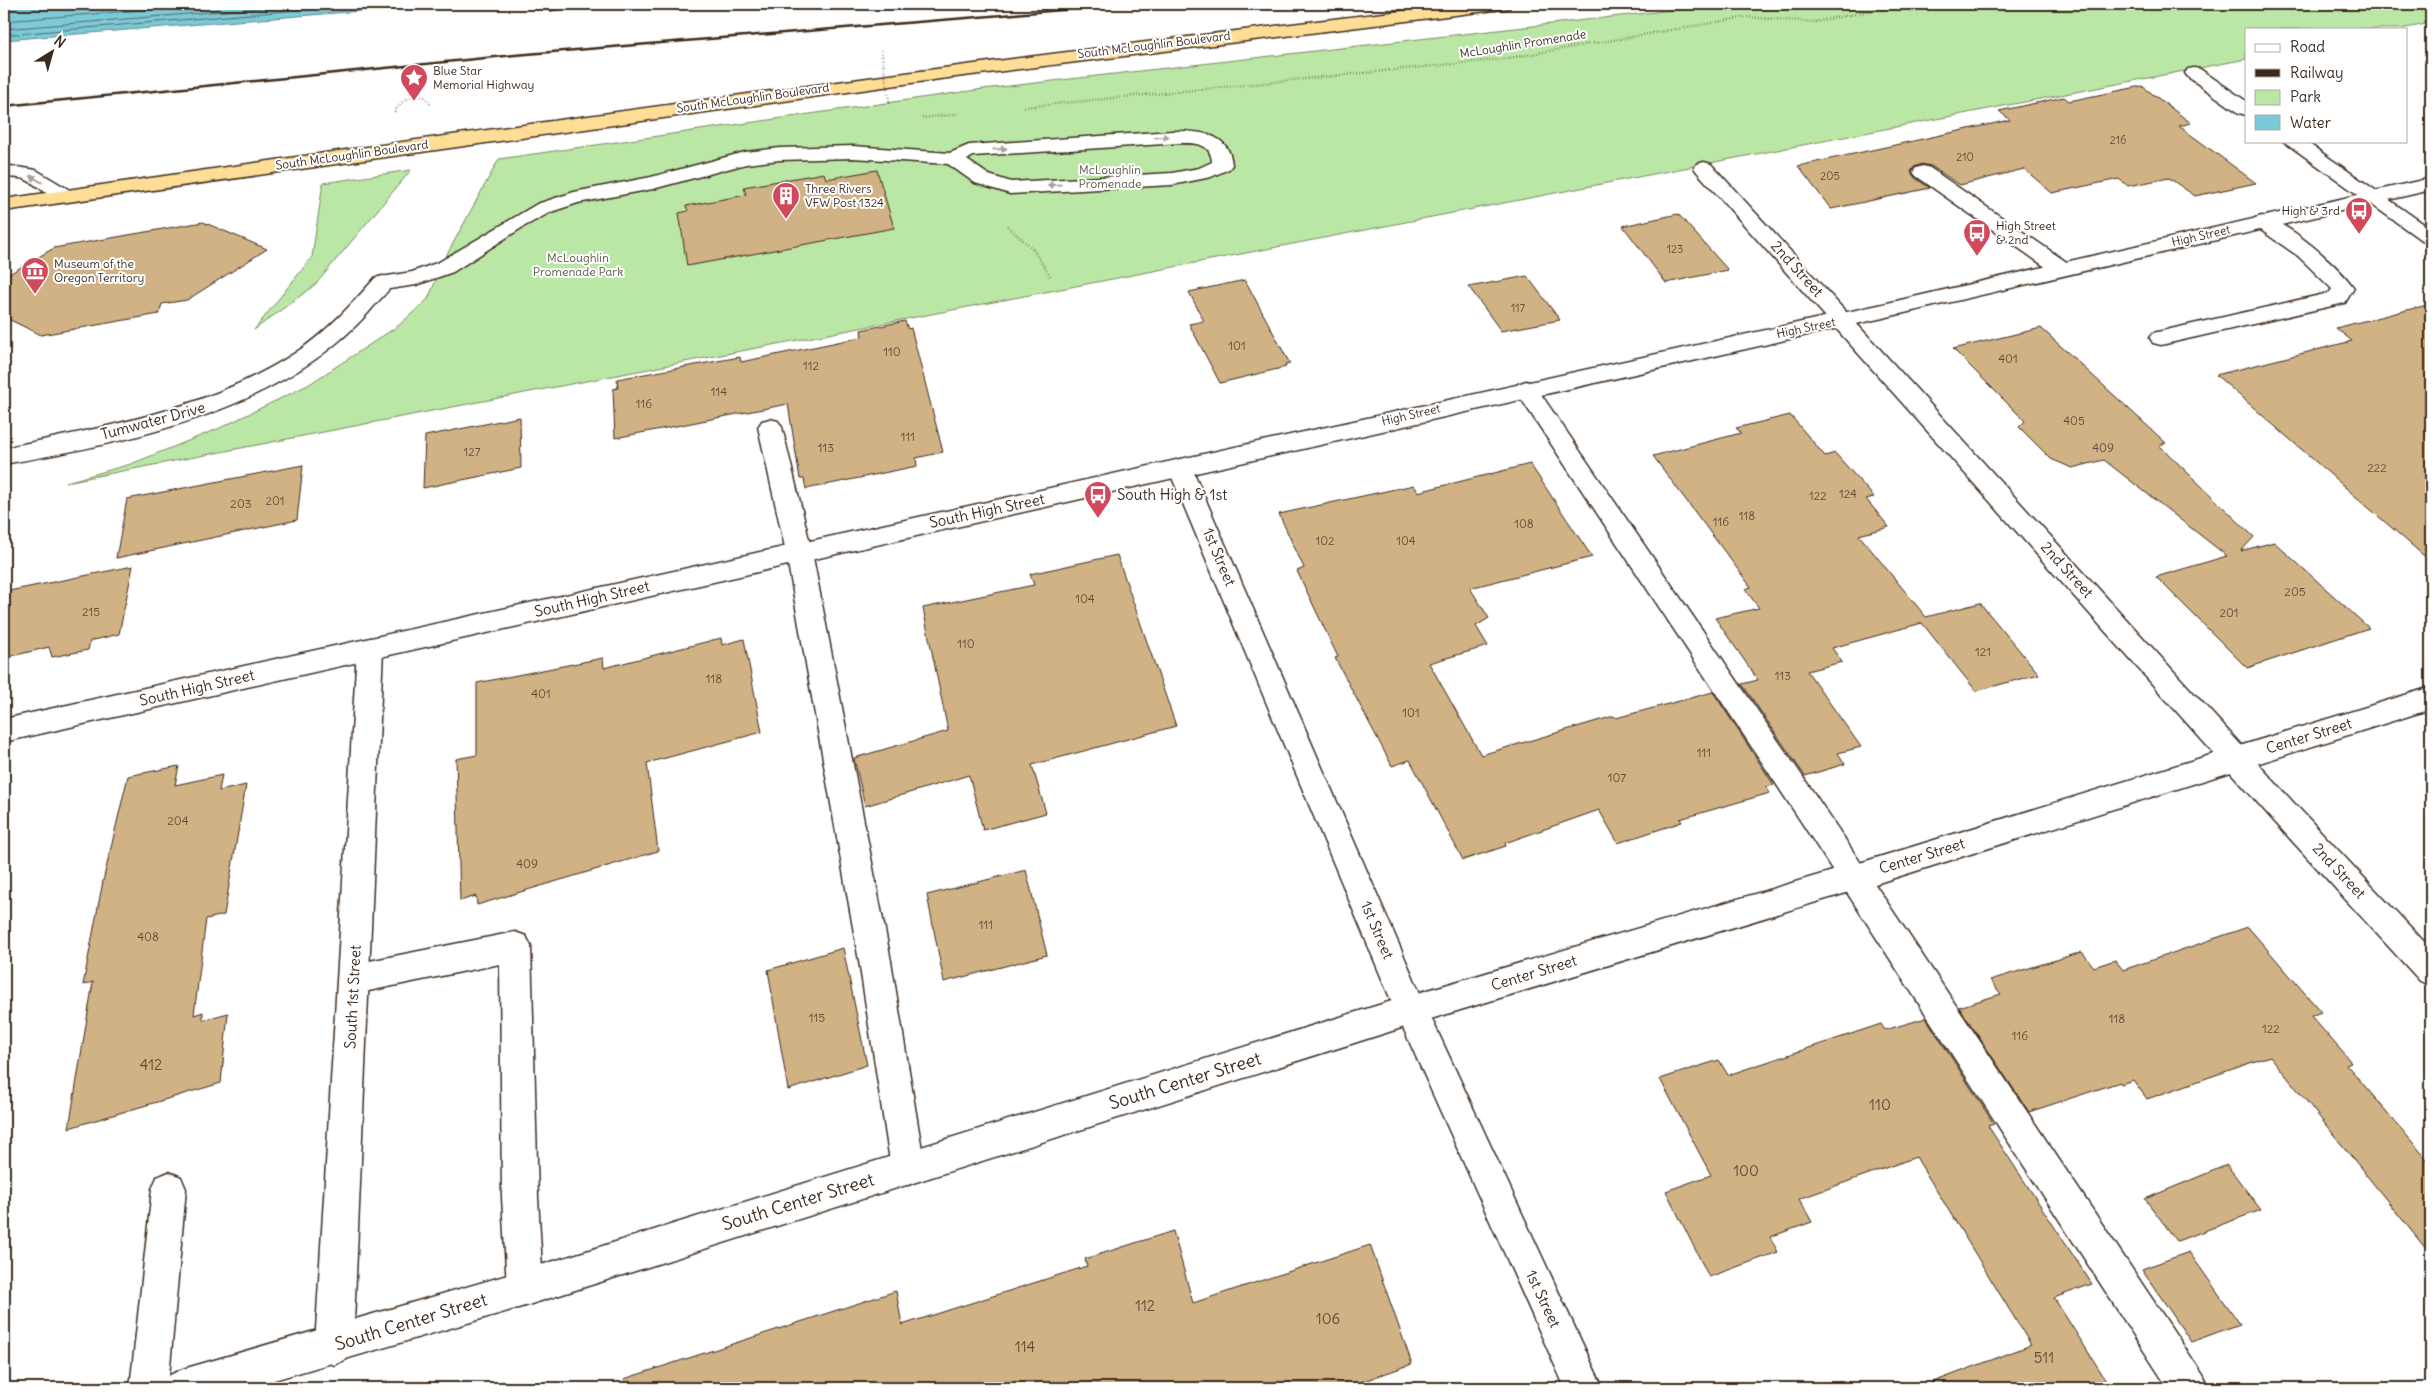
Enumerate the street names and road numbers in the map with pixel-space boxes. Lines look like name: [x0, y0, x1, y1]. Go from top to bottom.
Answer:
street label: McLoughlin Promenade: [1459, 26, 1587, 61]
street label: South McLoughlin Boulevard: [1077, 28, 1231, 61]
street label: South McLoughlin Boulevard: [676, 79, 830, 116]
street label: South McLoughlin Boulevard: [275, 136, 429, 173]
street label: High Street: [2170, 221, 2232, 250]
street label: 2nd Street: [1767, 237, 1828, 301]
street label: High Street: [1775, 314, 1837, 341]
street label: Tumwater Drive: [99, 397, 207, 444]
street label: High Street: [1380, 400, 1442, 429]
street label: South High Street: [927, 489, 1046, 532]
street label: 1st Street: [1199, 525, 1240, 589]
street label: 2nd Street: [2037, 538, 2098, 602]
street label: South High Street: [532, 576, 651, 621]
street label: South High Street: [137, 665, 256, 710]
street label: Center Street: [2264, 713, 2354, 758]
street label: Center Street: [1877, 833, 1967, 878]
street label: 2nd Street: [2309, 839, 2370, 902]
street label: 1st Street: [1357, 898, 1398, 962]
street label: South 1st Street: [340, 944, 365, 1050]
street label: Center Street: [1489, 950, 1579, 995]
street label: South Center Street: [1106, 1046, 1264, 1115]
street label: South Center Street: [719, 1167, 877, 1236]
street label: 1st Street: [1522, 1267, 1565, 1331]
street label: South Center Street: [332, 1287, 490, 1356]

